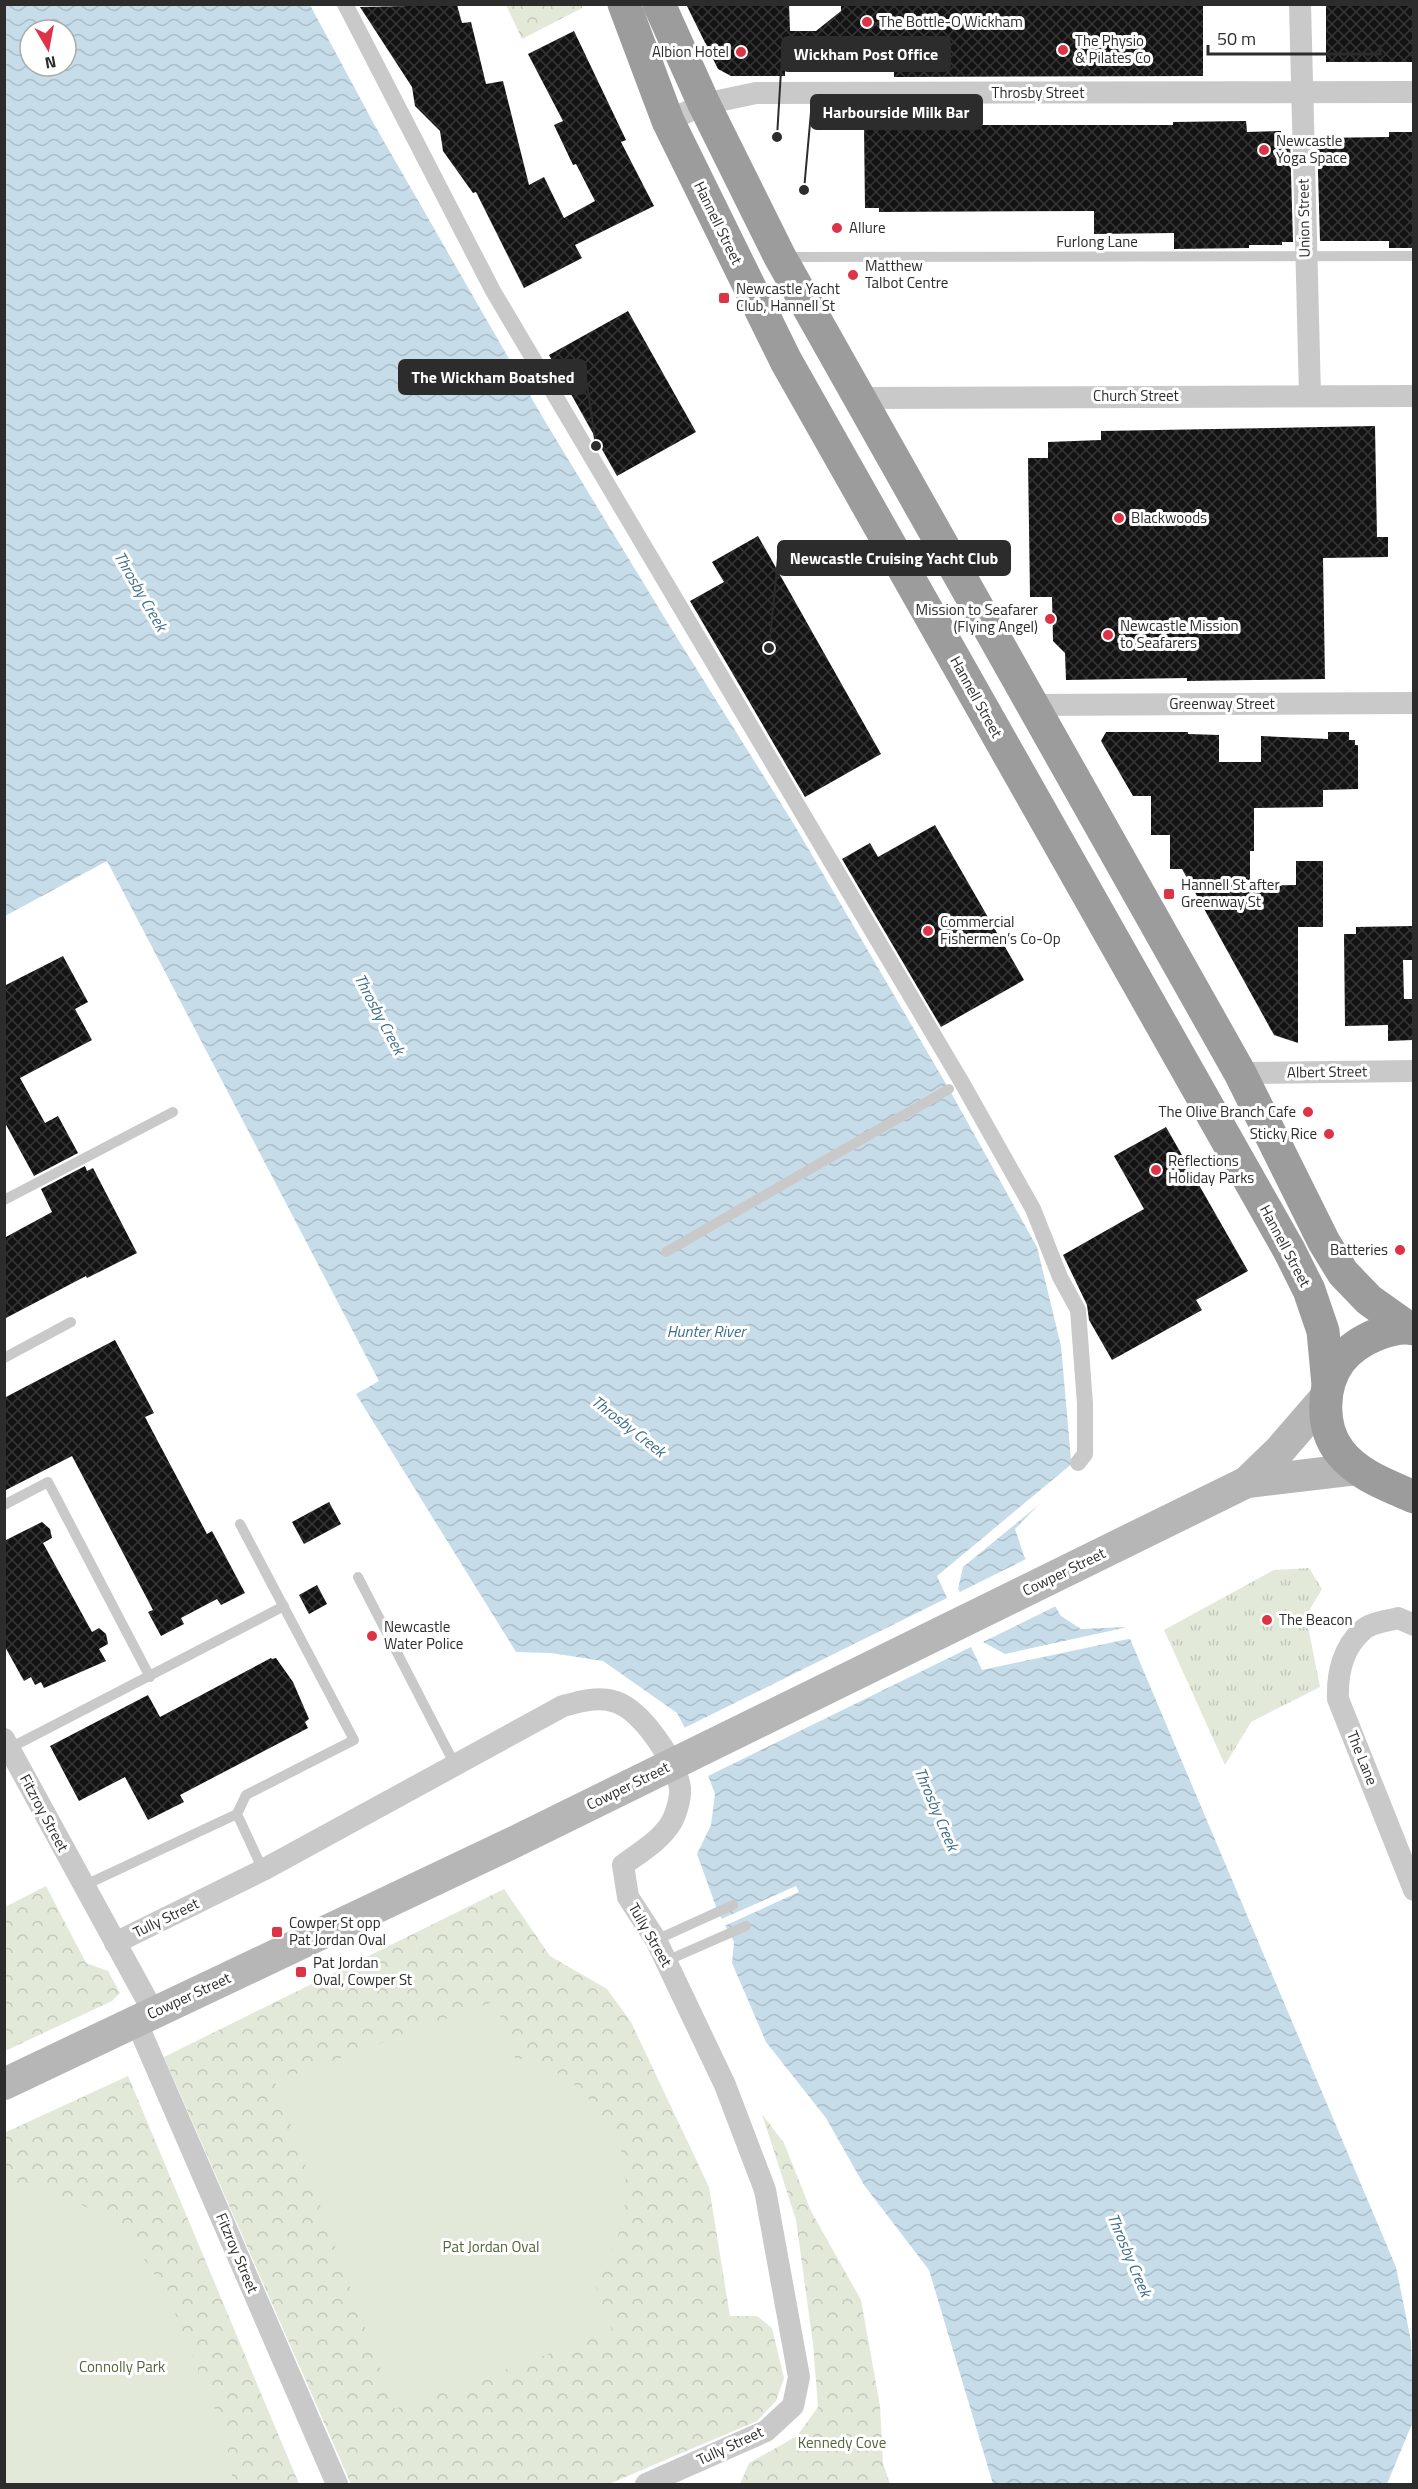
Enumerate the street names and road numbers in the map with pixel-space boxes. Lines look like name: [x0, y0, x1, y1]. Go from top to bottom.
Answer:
street label: Throsby Street: [992, 81, 1085, 104]
street label: Hannell Street: [688, 177, 749, 269]
street label: Union Street: [1291, 178, 1316, 258]
street label: Furlong Lane: [1056, 230, 1138, 253]
street label: Church Street: [1093, 384, 1180, 407]
street label: Hannell Street: [945, 652, 1009, 742]
street label: Greenway Street: [1169, 692, 1275, 715]
street label: Albert Street: [1287, 1059, 1368, 1084]
street label: Hannell Street: [1254, 1201, 1317, 1292]
street label: Cowper Street: [1018, 1541, 1110, 1602]
street label: The Lane: [1341, 1727, 1384, 1789]
street label: Cowper Street: [582, 1755, 674, 1816]
street label: Fitzroy Street: [14, 1770, 75, 1856]
street label: Tully Street: [129, 1891, 203, 1943]
street label: Tully Street: [623, 1898, 678, 1972]
street label: Cowper Street: [143, 1966, 235, 2025]
street label: Fitzroy Street: [210, 2209, 265, 2297]
street label: Tully Street: [693, 2420, 767, 2471]

